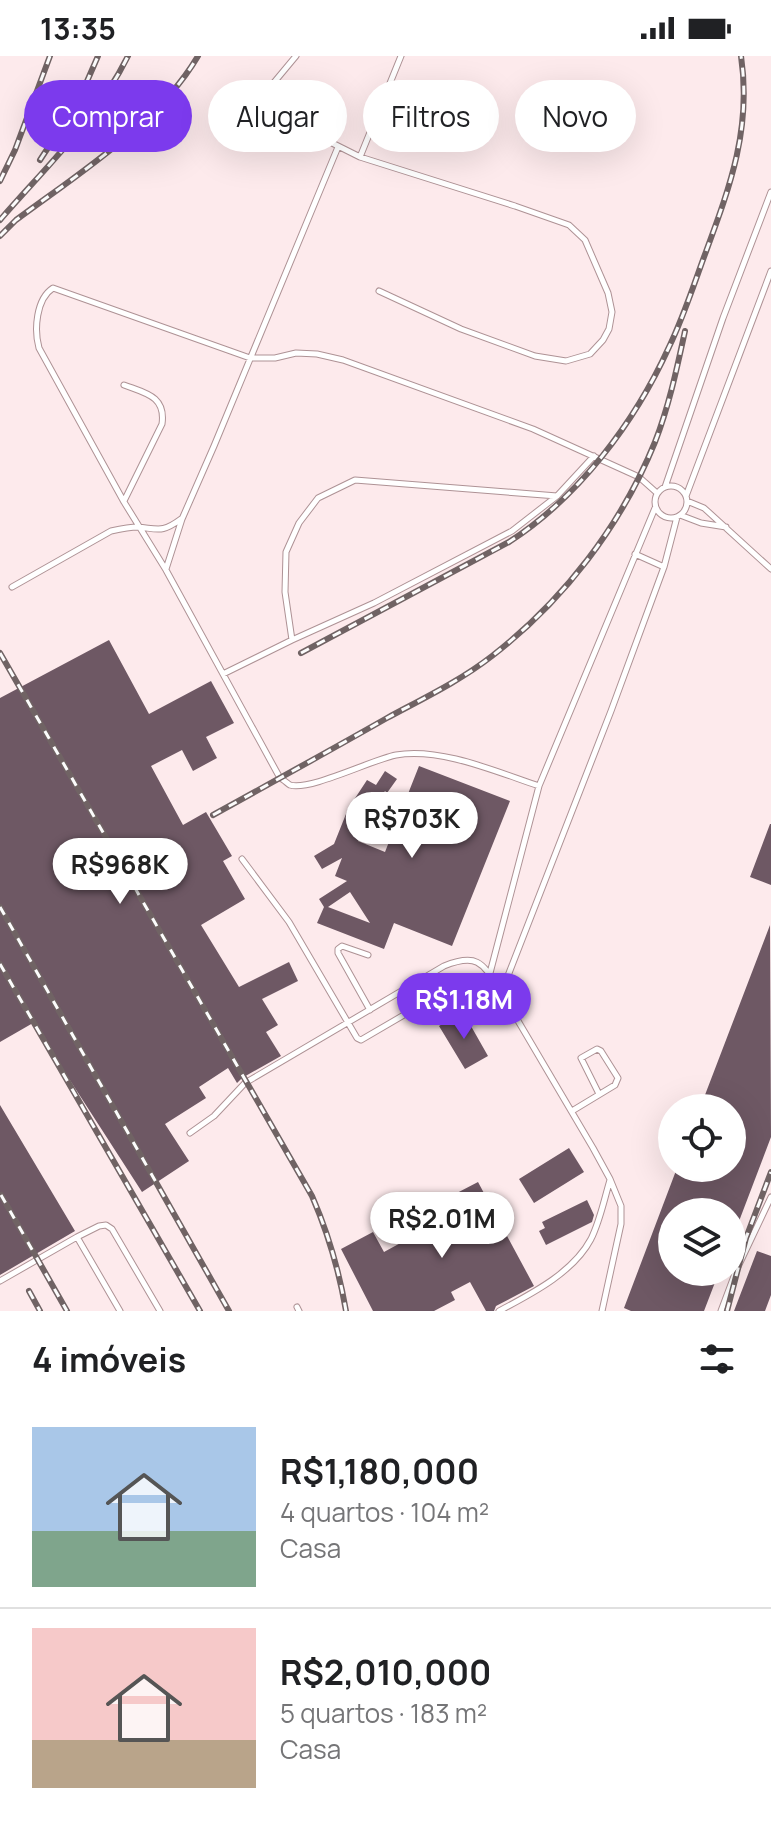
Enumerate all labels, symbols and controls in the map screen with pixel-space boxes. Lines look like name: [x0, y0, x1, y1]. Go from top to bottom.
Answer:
text: 13:35: [40, 8, 116, 49]
chip: Comprar: [24, 80, 192, 152]
chip: Alugar: [208, 80, 347, 152]
chip: Filtros: [363, 80, 499, 152]
chip: Novo: [515, 80, 636, 152]
pin: R$703K: [347, 792, 477, 860]
text: R$703K: [364, 800, 460, 836]
pin: R$968K: [55, 838, 185, 906]
text: R$968K: [71, 846, 169, 882]
pin: R$1.18M: [390, 973, 538, 1041]
text: R$1.18M: [415, 981, 513, 1017]
map controls: [658, 1094, 746, 1286]
button: locate: [658, 1094, 746, 1182]
pin: R$2.01M: [368, 1192, 516, 1260]
button: layers: [658, 1198, 746, 1286]
text: R$2.01M: [388, 1200, 496, 1236]
text: 4 imóveis: [32, 1336, 186, 1382]
icon: filters: [695, 1337, 739, 1381]
text: R$1,180,000: [280, 1448, 479, 1494]
icon: home: [96, 1459, 192, 1555]
text: 4 quartos · 104 m²: [280, 1494, 489, 1530]
text: Casa: [280, 1530, 341, 1566]
text: R$2,010,000: [280, 1649, 491, 1695]
icon: home: [96, 1660, 192, 1756]
text: 5 quartos · 183 m²: [280, 1695, 487, 1731]
text: Casa: [280, 1731, 341, 1767]

